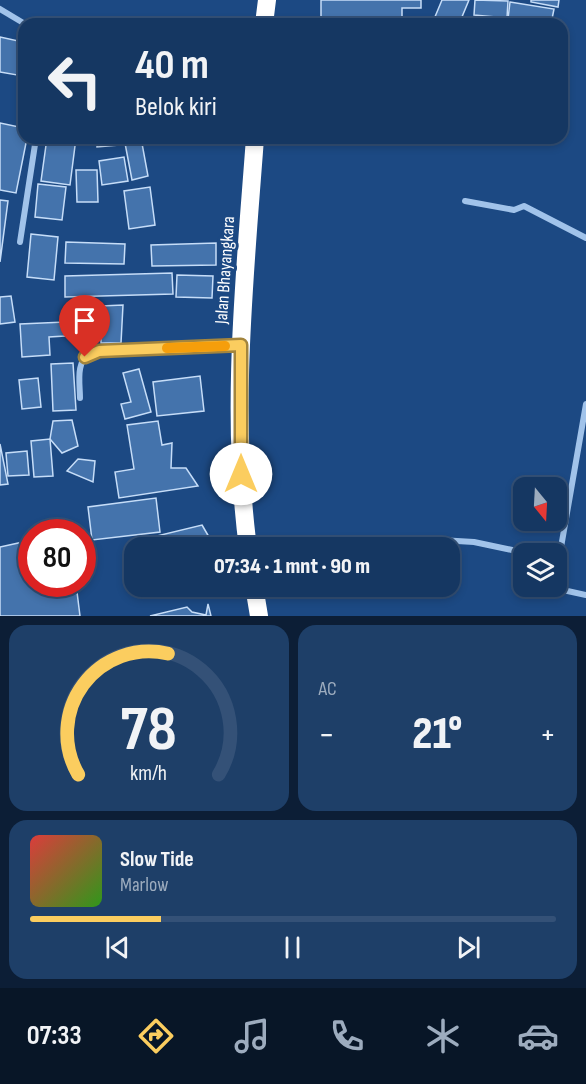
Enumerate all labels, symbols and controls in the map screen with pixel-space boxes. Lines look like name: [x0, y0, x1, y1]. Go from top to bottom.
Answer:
text: 40 m: [135, 40, 209, 91]
icon: left: [36, 42, 114, 120]
text: Belok kiri: [135, 91, 217, 123]
street label: Jalan Bhayangkara: [211, 215, 239, 326]
pin: [59, 295, 110, 357]
icon: arrive: [68, 304, 101, 337]
position arrow: [209, 442, 273, 506]
north arrow: [513, 477, 567, 531]
map controls: [513, 477, 567, 597]
speed limit sign: 80: [18, 519, 96, 597]
button: layers: [513, 543, 567, 597]
text: 07:34 · 1 mnt · 90 m: [214, 553, 370, 580]
text: AC: [319, 677, 337, 701]
text: 78: [121, 693, 177, 768]
text: 21°: [412, 707, 462, 762]
text: −: [319, 715, 335, 755]
text: +: [540, 715, 556, 755]
text: km/h: [130, 761, 167, 786]
text: Slow Tide: [120, 846, 194, 873]
text: Marlow: [120, 873, 168, 897]
icon: previous: [101, 931, 134, 964]
icon: pause: [276, 931, 309, 964]
icon: next: [452, 931, 485, 964]
icon: directions: [135, 1015, 177, 1057]
icon: music: [231, 1015, 273, 1057]
icon: phone: [326, 1015, 368, 1057]
icon: climate: [422, 1015, 464, 1057]
icon: car: [517, 1015, 559, 1057]
text: 07:33: [27, 1020, 81, 1052]

